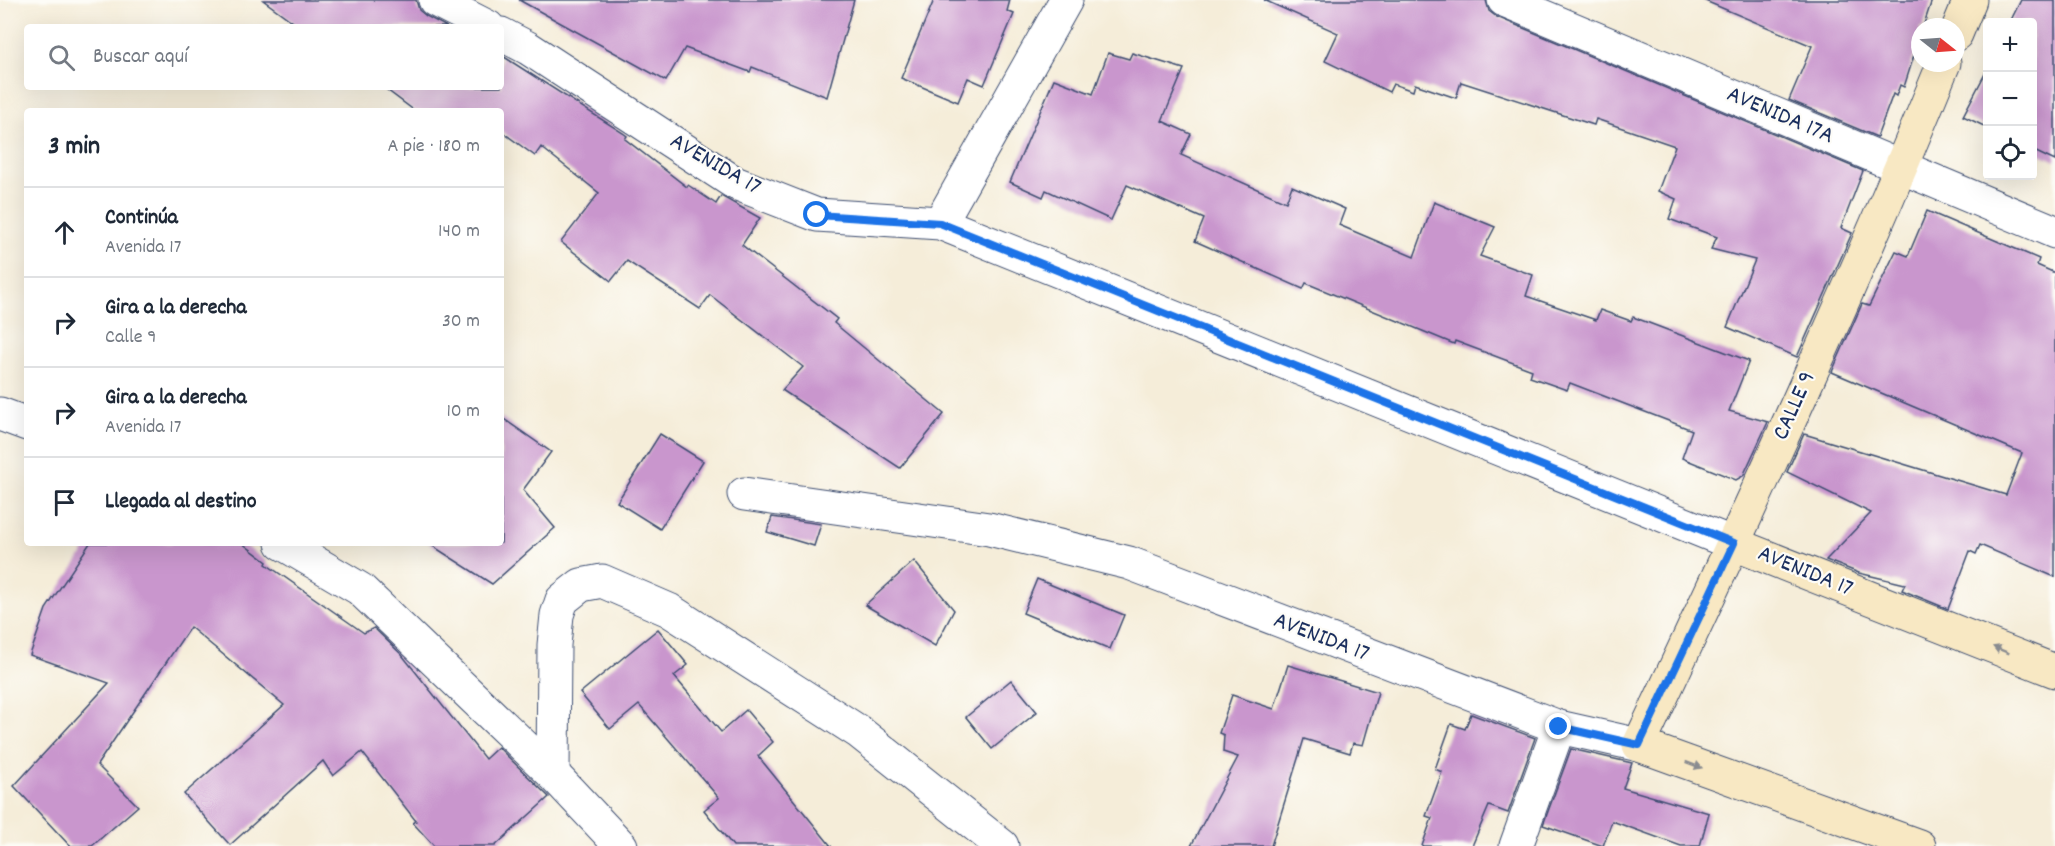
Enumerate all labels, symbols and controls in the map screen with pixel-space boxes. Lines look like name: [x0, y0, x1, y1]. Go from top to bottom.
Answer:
north arrow: [1911, 18, 1965, 72]
map controls: [1983, 18, 2037, 180]
button: +: [1983, 18, 2037, 72]
search box: [24, 24, 504, 90]
icon: search: [45, 41, 78, 74]
text: Buscar aquí: [93, 42, 188, 73]
button: −: [1983, 72, 2037, 126]
street label: AVENIDA 17A: [1721, 78, 1839, 154]
street label: AVENIDA 17: [663, 125, 767, 205]
button: locate: [1983, 126, 2037, 180]
text: 3 min: [48, 129, 100, 166]
text: A pie · 180 m: [387, 133, 480, 161]
route start: [803, 201, 829, 227]
text: Continúa: [105, 203, 178, 234]
icon: ahead: [48, 216, 81, 249]
text: 140 m: [438, 218, 480, 246]
text: Avenida 17: [105, 234, 181, 262]
text: Gira a la derecha: [105, 293, 247, 324]
icon: right: [48, 306, 81, 339]
text: 30 m: [442, 308, 480, 336]
text: Calle 9: [105, 324, 156, 352]
street label: CALLE 9: [1765, 366, 1825, 446]
text: Gira a la derecha: [105, 383, 247, 414]
icon: right: [48, 396, 81, 429]
text: 10 m: [446, 398, 480, 426]
text: Avenida 17: [105, 414, 181, 442]
icon: arrive: [48, 486, 81, 519]
text: Llegada al destino: [105, 487, 257, 518]
street label: AVENIDA 17: [1752, 537, 1858, 607]
street label: AVENIDA 17: [1268, 604, 1374, 672]
one-way arrow: [1991, 644, 2009, 654]
route end: [1545, 713, 1571, 739]
one-way arrow: [1686, 760, 1704, 770]

